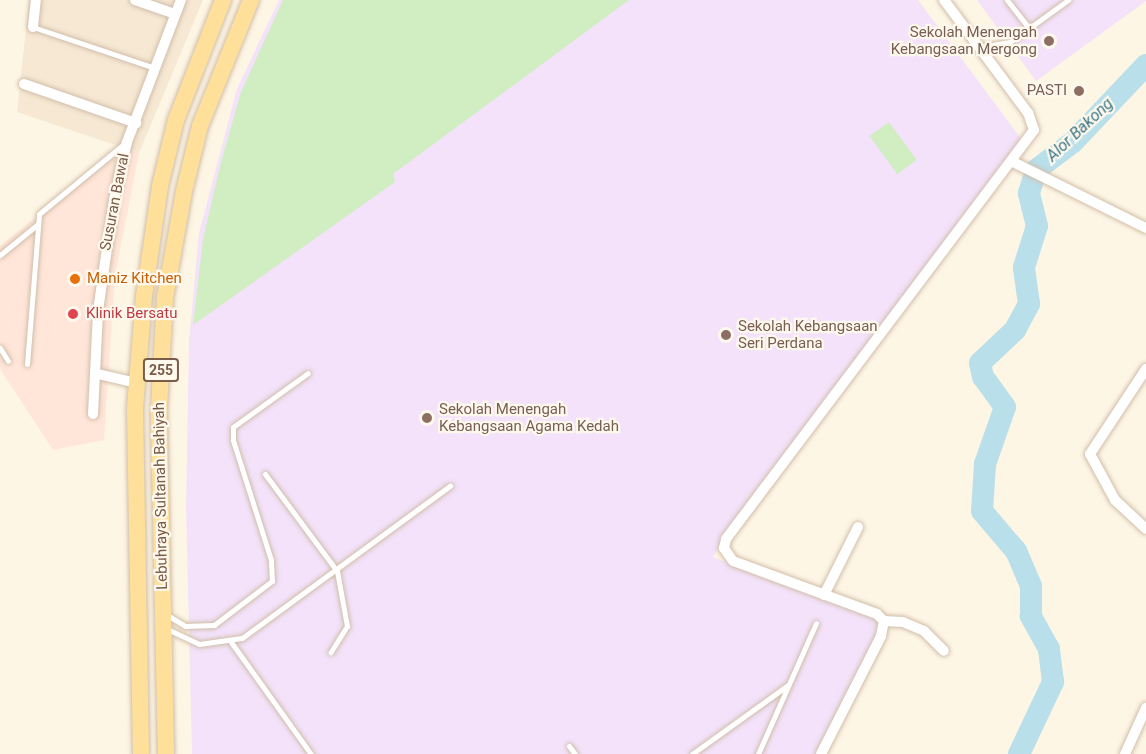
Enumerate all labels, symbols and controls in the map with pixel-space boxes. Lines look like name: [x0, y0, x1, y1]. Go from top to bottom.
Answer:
place label: Sekolah Menengah Kebangsaan Mergong: [891, 23, 1037, 58]
marker: Sekolah Menengah Kebangsaan Mergong: [1042, 34, 1056, 48]
place label: PASTI: [1027, 82, 1067, 100]
marker: PASTI: [1072, 84, 1086, 98]
water label: Alor Bakong: [1043, 94, 1117, 166]
street label: Susuran Bawal: [97, 152, 133, 252]
place label: Maniz Kitchen: [87, 270, 182, 288]
marker: Maniz Kitchen: [68, 272, 82, 286]
marker: Klinik Bersatu: [64, 305, 82, 323]
place label: Klinik Bersatu: [86, 305, 177, 323]
place label: Sekolah Kebangsaan Seri Perdana: [738, 317, 878, 352]
marker: Sekolah Kebangsaan Seri Perdana: [719, 328, 733, 342]
road number: 255: [142, 359, 180, 381]
place label: Sekolah Menengah Kebangsaan Agama Kedah: [439, 400, 619, 435]
street label: Lebuhraya Sultanah Bahiyah: [150, 402, 172, 590]
marker: Sekolah Menengah Kebangsaan Agama Kedah: [420, 411, 434, 425]

